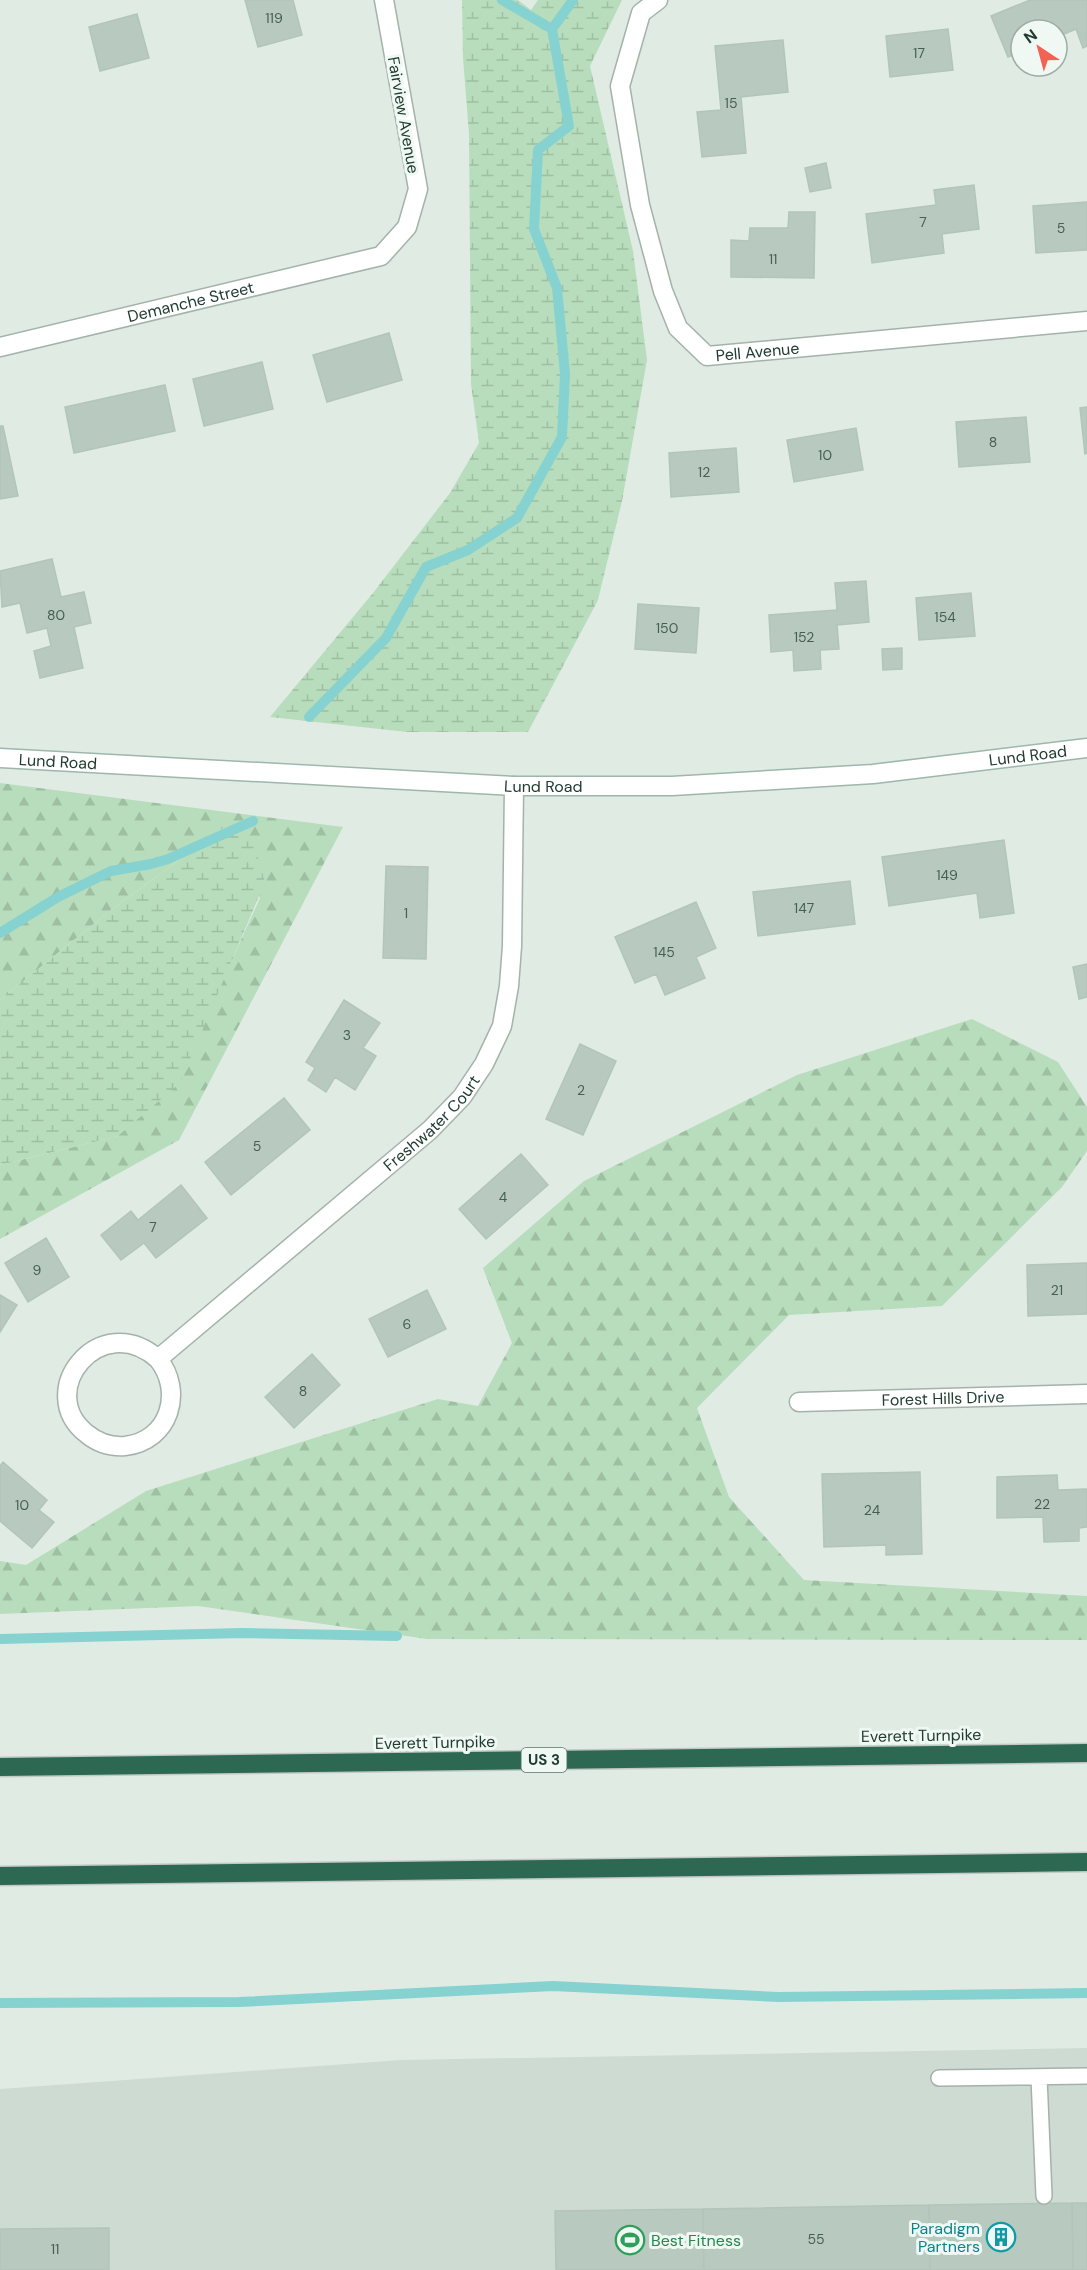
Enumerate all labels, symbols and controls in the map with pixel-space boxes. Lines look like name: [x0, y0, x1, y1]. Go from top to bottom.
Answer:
house number: 119: [265, 9, 283, 27]
north arrow: [1009, 18, 1069, 78]
text: N: [1020, 24, 1041, 48]
house number: 17: [913, 44, 925, 62]
street label: Fairview Avenue: [383, 55, 424, 175]
house number: 15: [725, 94, 737, 112]
house number: 7: [919, 213, 927, 231]
house number: 5: [1057, 219, 1065, 237]
house number: 11: [769, 250, 777, 268]
street label: Demanche Street: [125, 277, 256, 327]
street label: Pell Avenue: [715, 338, 800, 366]
house number: 8: [989, 433, 997, 451]
house number: 10: [818, 446, 832, 464]
house number: 12: [698, 463, 710, 481]
house number: 80: [47, 606, 65, 624]
house number: 154: [934, 608, 956, 626]
house number: 150: [656, 619, 678, 637]
house number: 152: [794, 628, 814, 646]
street label: Lund Road: [988, 741, 1068, 771]
street label: Lund Road: [18, 749, 98, 774]
street label: Lund Road: [503, 775, 582, 797]
house number: 149: [936, 866, 958, 884]
house number: 147: [794, 899, 814, 917]
house number: 1: [404, 904, 408, 922]
house number: 145: [653, 943, 675, 961]
house number: 3: [343, 1026, 351, 1044]
street label: Freshwater Court: [379, 1071, 485, 1176]
house number: 2: [577, 1081, 585, 1099]
house number: 5: [253, 1137, 261, 1155]
house number: 4: [499, 1188, 508, 1206]
house number: 7: [149, 1218, 157, 1236]
house number: 9: [33, 1261, 42, 1279]
house number: 21: [1051, 1281, 1063, 1299]
house number: 6: [403, 1315, 411, 1333]
house number: 8: [299, 1382, 307, 1400]
street label: Forest Hills Drive: [881, 1386, 1005, 1411]
house number: 22: [1034, 1495, 1050, 1513]
house number: 10: [15, 1496, 29, 1514]
house number: 24: [864, 1501, 881, 1519]
street label: Everett Turnpike: [861, 1724, 981, 1747]
street label: Everett Turnpike: [375, 1731, 495, 1754]
road number: US 3: [522, 1748, 566, 1772]
place label: Paradigm Partners: [911, 2218, 980, 2257]
building icon: Paradigm Partners: [985, 2221, 1017, 2253]
sports icon: Best Fitness: [614, 2224, 646, 2256]
place label: Best Fitness: [651, 2230, 741, 2251]
house number: 55: [807, 2230, 825, 2248]
house number: 11: [51, 2240, 59, 2258]

